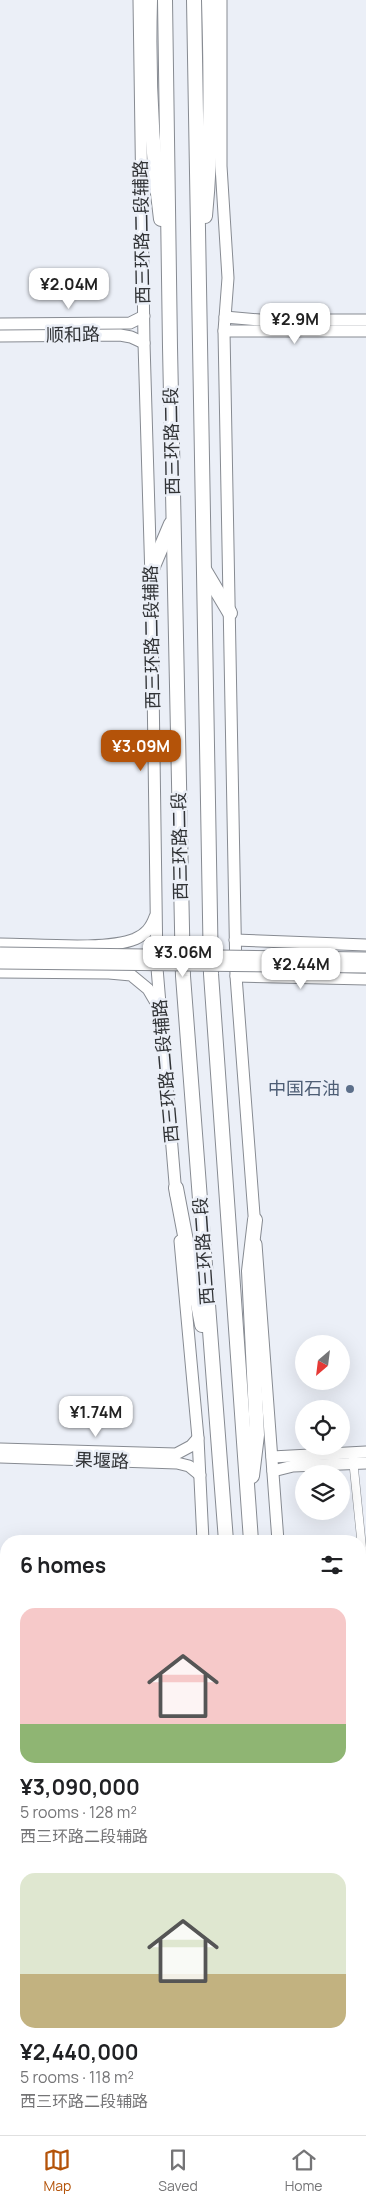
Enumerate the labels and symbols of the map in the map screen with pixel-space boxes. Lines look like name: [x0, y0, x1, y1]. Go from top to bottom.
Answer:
street label: 西三环路二段辅路: [128, 160, 154, 304]
pin: ¥2.04M: [28, 268, 110, 310]
pin: ¥2.9M: [260, 302, 330, 345]
street label: 顺和路: [46, 322, 100, 346]
street label: 西三环路二段: [158, 387, 184, 495]
street label: 西三环路二段辅路: [138, 565, 164, 709]
pin: ¥3.09M: [100, 730, 182, 772]
street label: 西三环路二段: [166, 792, 192, 900]
pin: ¥3.06M: [142, 936, 224, 978]
pin: ¥2.44M: [260, 948, 342, 990]
street label: 西三环路二段辅路: [147, 998, 183, 1144]
place label: 中国石油: [268, 1076, 340, 1100]
marker: 中国石油: [344, 1083, 356, 1095]
street label: 西三环路二段: [187, 1196, 219, 1306]
north arrow: [295, 1335, 350, 1390]
pin: ¥1.74M: [55, 1396, 137, 1438]
street label: 果堰路: [75, 1447, 129, 1473]

